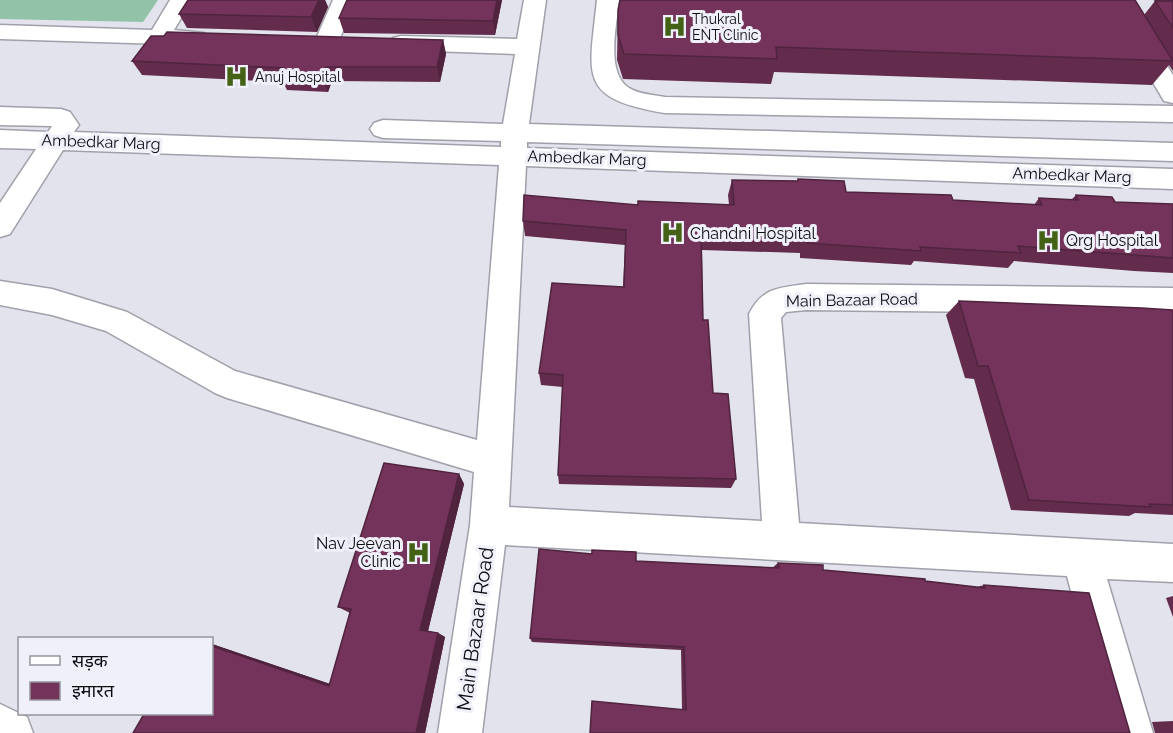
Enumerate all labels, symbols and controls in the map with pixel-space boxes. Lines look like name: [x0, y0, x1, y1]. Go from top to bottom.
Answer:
place label: Thukral ENT Clinic: [692, 11, 759, 43]
hospital icon: Thukral ENT Clinic: [661, 14, 687, 40]
hospital icon: Anuj Hospital: [224, 64, 250, 90]
place label: Anuj Hospital: [255, 69, 341, 85]
street label: Ambedkar Marg: [41, 130, 161, 154]
street label: Ambedkar Marg: [527, 146, 647, 170]
street label: Ambedkar Marg: [1012, 163, 1132, 187]
hospital icon: Chandni Hospital: [659, 220, 685, 246]
place label: Chandni Hospital: [690, 224, 817, 243]
hospital icon: Qrg Hospital: [1035, 227, 1061, 253]
place label: Qrg Hospital: [1066, 231, 1159, 250]
street label: Main Bazaar Road: [786, 289, 918, 311]
place label: Nav Jeevan Clinic: [316, 534, 401, 571]
hospital icon: Nav Jeevan Clinic: [406, 539, 432, 565]
street label: Main Bazaar Road: [452, 546, 498, 712]
legend: [18, 637, 213, 715]
text: सड़क: [72, 650, 109, 671]
text: इमारत: [72, 680, 115, 701]

